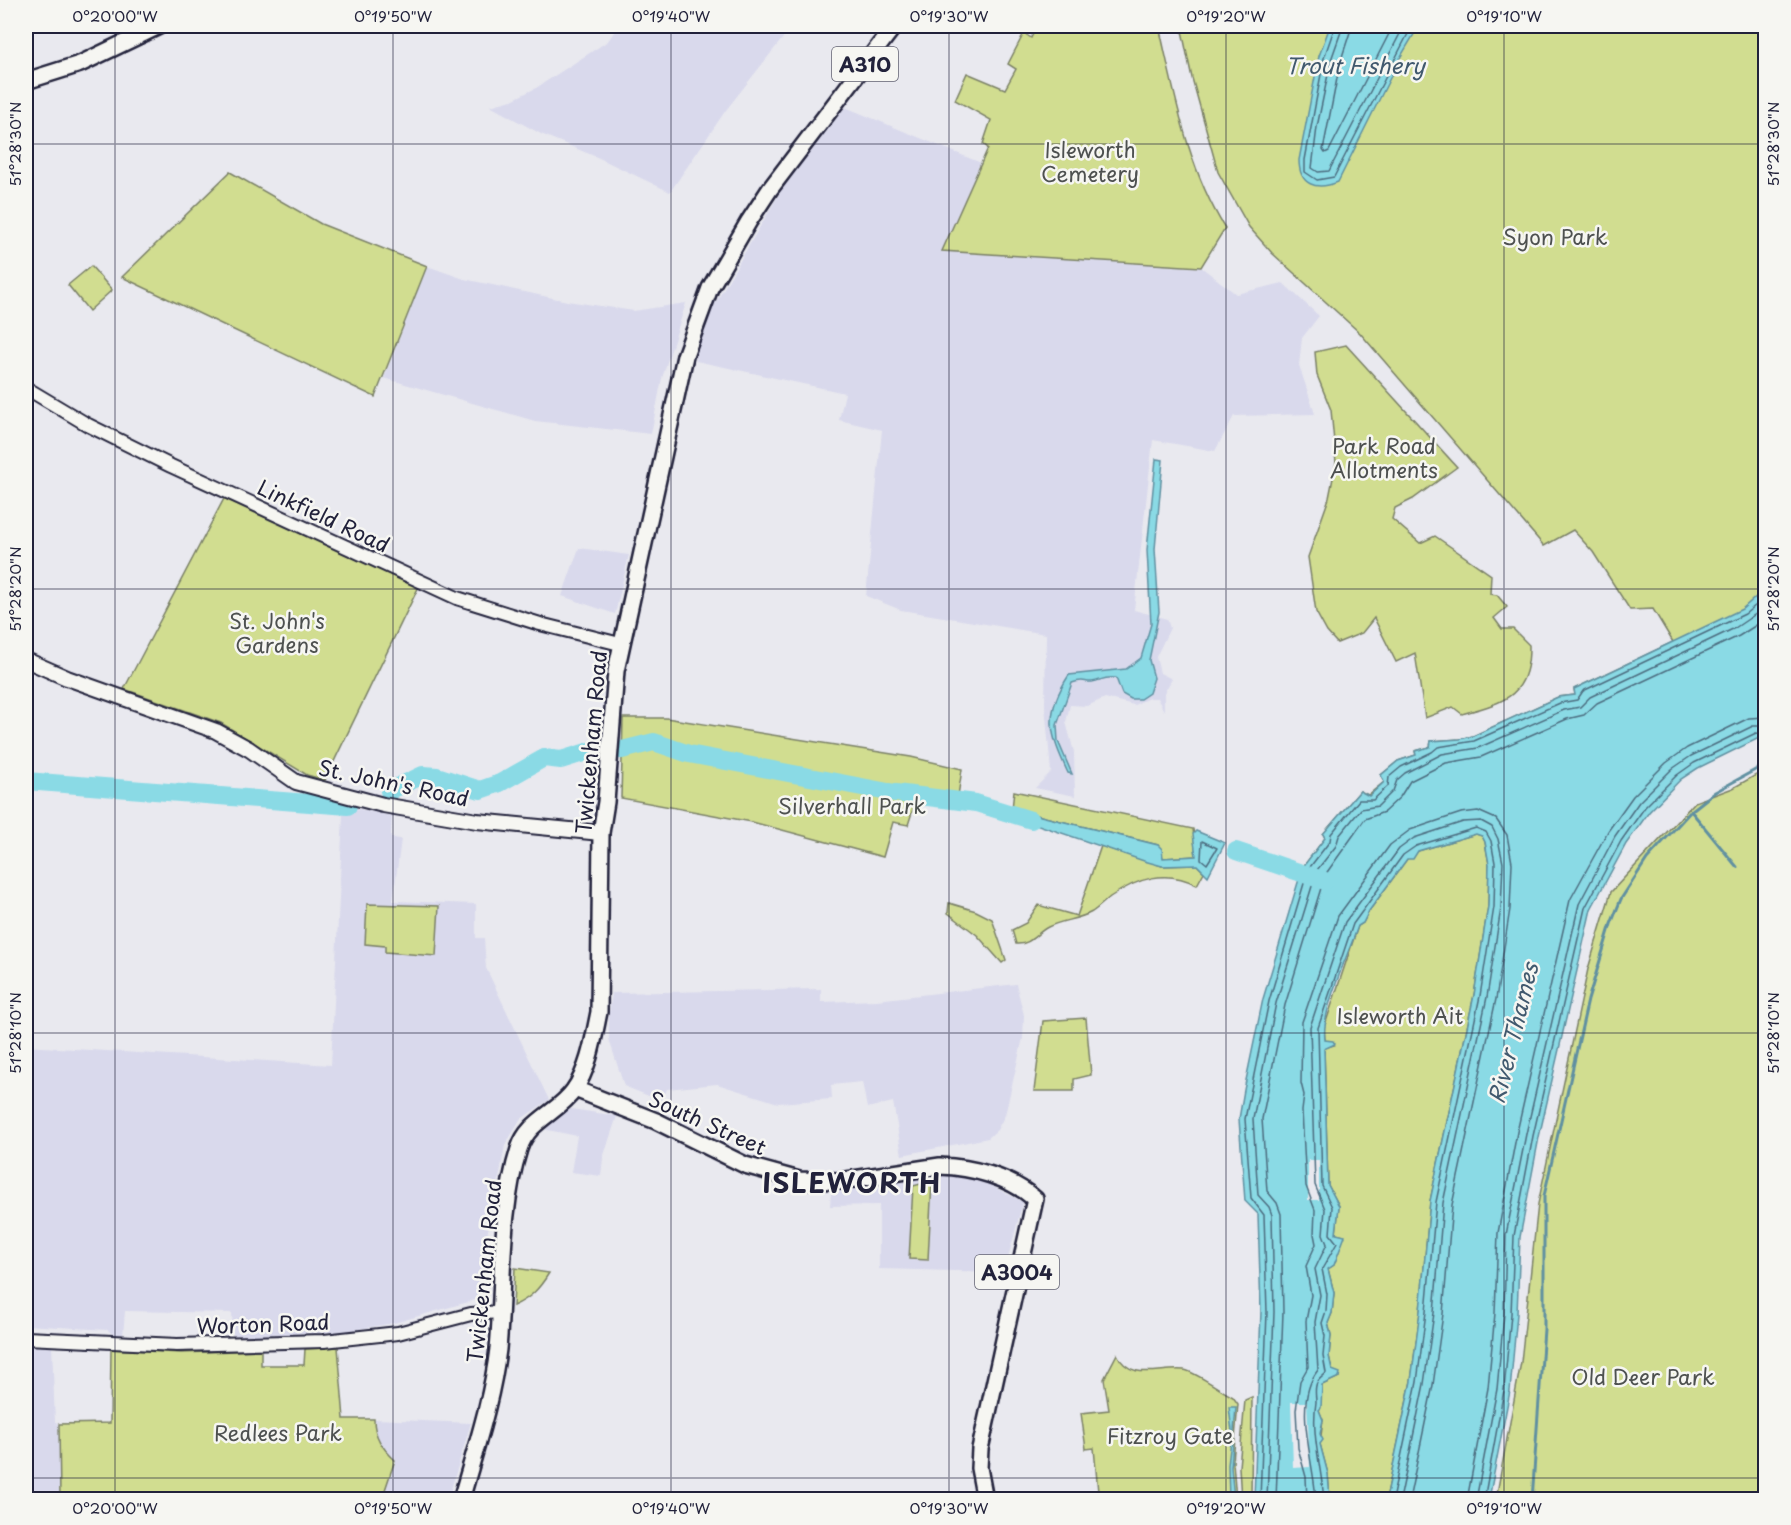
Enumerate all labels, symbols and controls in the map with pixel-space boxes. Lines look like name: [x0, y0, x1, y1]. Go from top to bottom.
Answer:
text: 0°20'00"W: [72, 4, 158, 27]
text: 0°19'50"W: [354, 4, 433, 27]
text: 0°19'40"W: [632, 4, 711, 27]
text: 0°19'30"W: [910, 4, 989, 27]
text: 0°19'20"W: [1186, 4, 1266, 27]
text: 0°19'10"W: [1466, 4, 1542, 27]
road number: A310: [832, 47, 898, 81]
water label: Trout Fishery: [1285, 48, 1426, 81]
text: 51°28'30"N: [3, 102, 26, 186]
text: 51°28'30"N: [1761, 102, 1784, 186]
park label: Isleworth Cemetery: [1041, 133, 1139, 189]
park label: Syon Park: [1503, 220, 1608, 252]
park label: Park Road Allotments: [1330, 429, 1438, 485]
street label: Linkfield Road: [253, 470, 395, 560]
text: 51°28'20"N: [3, 546, 26, 632]
text: 51°28'20"N: [1761, 546, 1784, 632]
park label: St. John's Gardens: [229, 604, 325, 660]
street label: Twickenham Road: [566, 649, 614, 835]
street label: St. John's Road: [316, 750, 472, 814]
park label: Silverhall Park: [778, 789, 926, 821]
water label: River Thames: [1479, 957, 1546, 1107]
text: 51°28'10"N: [3, 992, 26, 1074]
text: 51°28'10"N: [1761, 992, 1784, 1074]
park label: Isleworth Ait: [1337, 999, 1464, 1031]
street label: South Street: [644, 1082, 772, 1162]
district label: ISLEWORTH: [762, 1161, 942, 1202]
street label: Twickenham Road: [457, 1178, 509, 1364]
road number: A3004: [975, 1255, 1059, 1289]
street label: Worton Road: [196, 1305, 330, 1341]
park label: Old Deer Park: [1571, 1360, 1715, 1392]
park label: Redlees Park: [214, 1416, 342, 1448]
park label: Fitzroy Gate: [1107, 1419, 1233, 1451]
text: 0°20'00"W: [72, 1496, 158, 1519]
text: 0°19'50"W: [354, 1496, 433, 1519]
text: 0°19'40"W: [632, 1496, 711, 1519]
text: 0°19'30"W: [910, 1496, 989, 1519]
text: 0°19'20"W: [1186, 1496, 1266, 1519]
text: 0°19'10"W: [1466, 1496, 1542, 1519]

